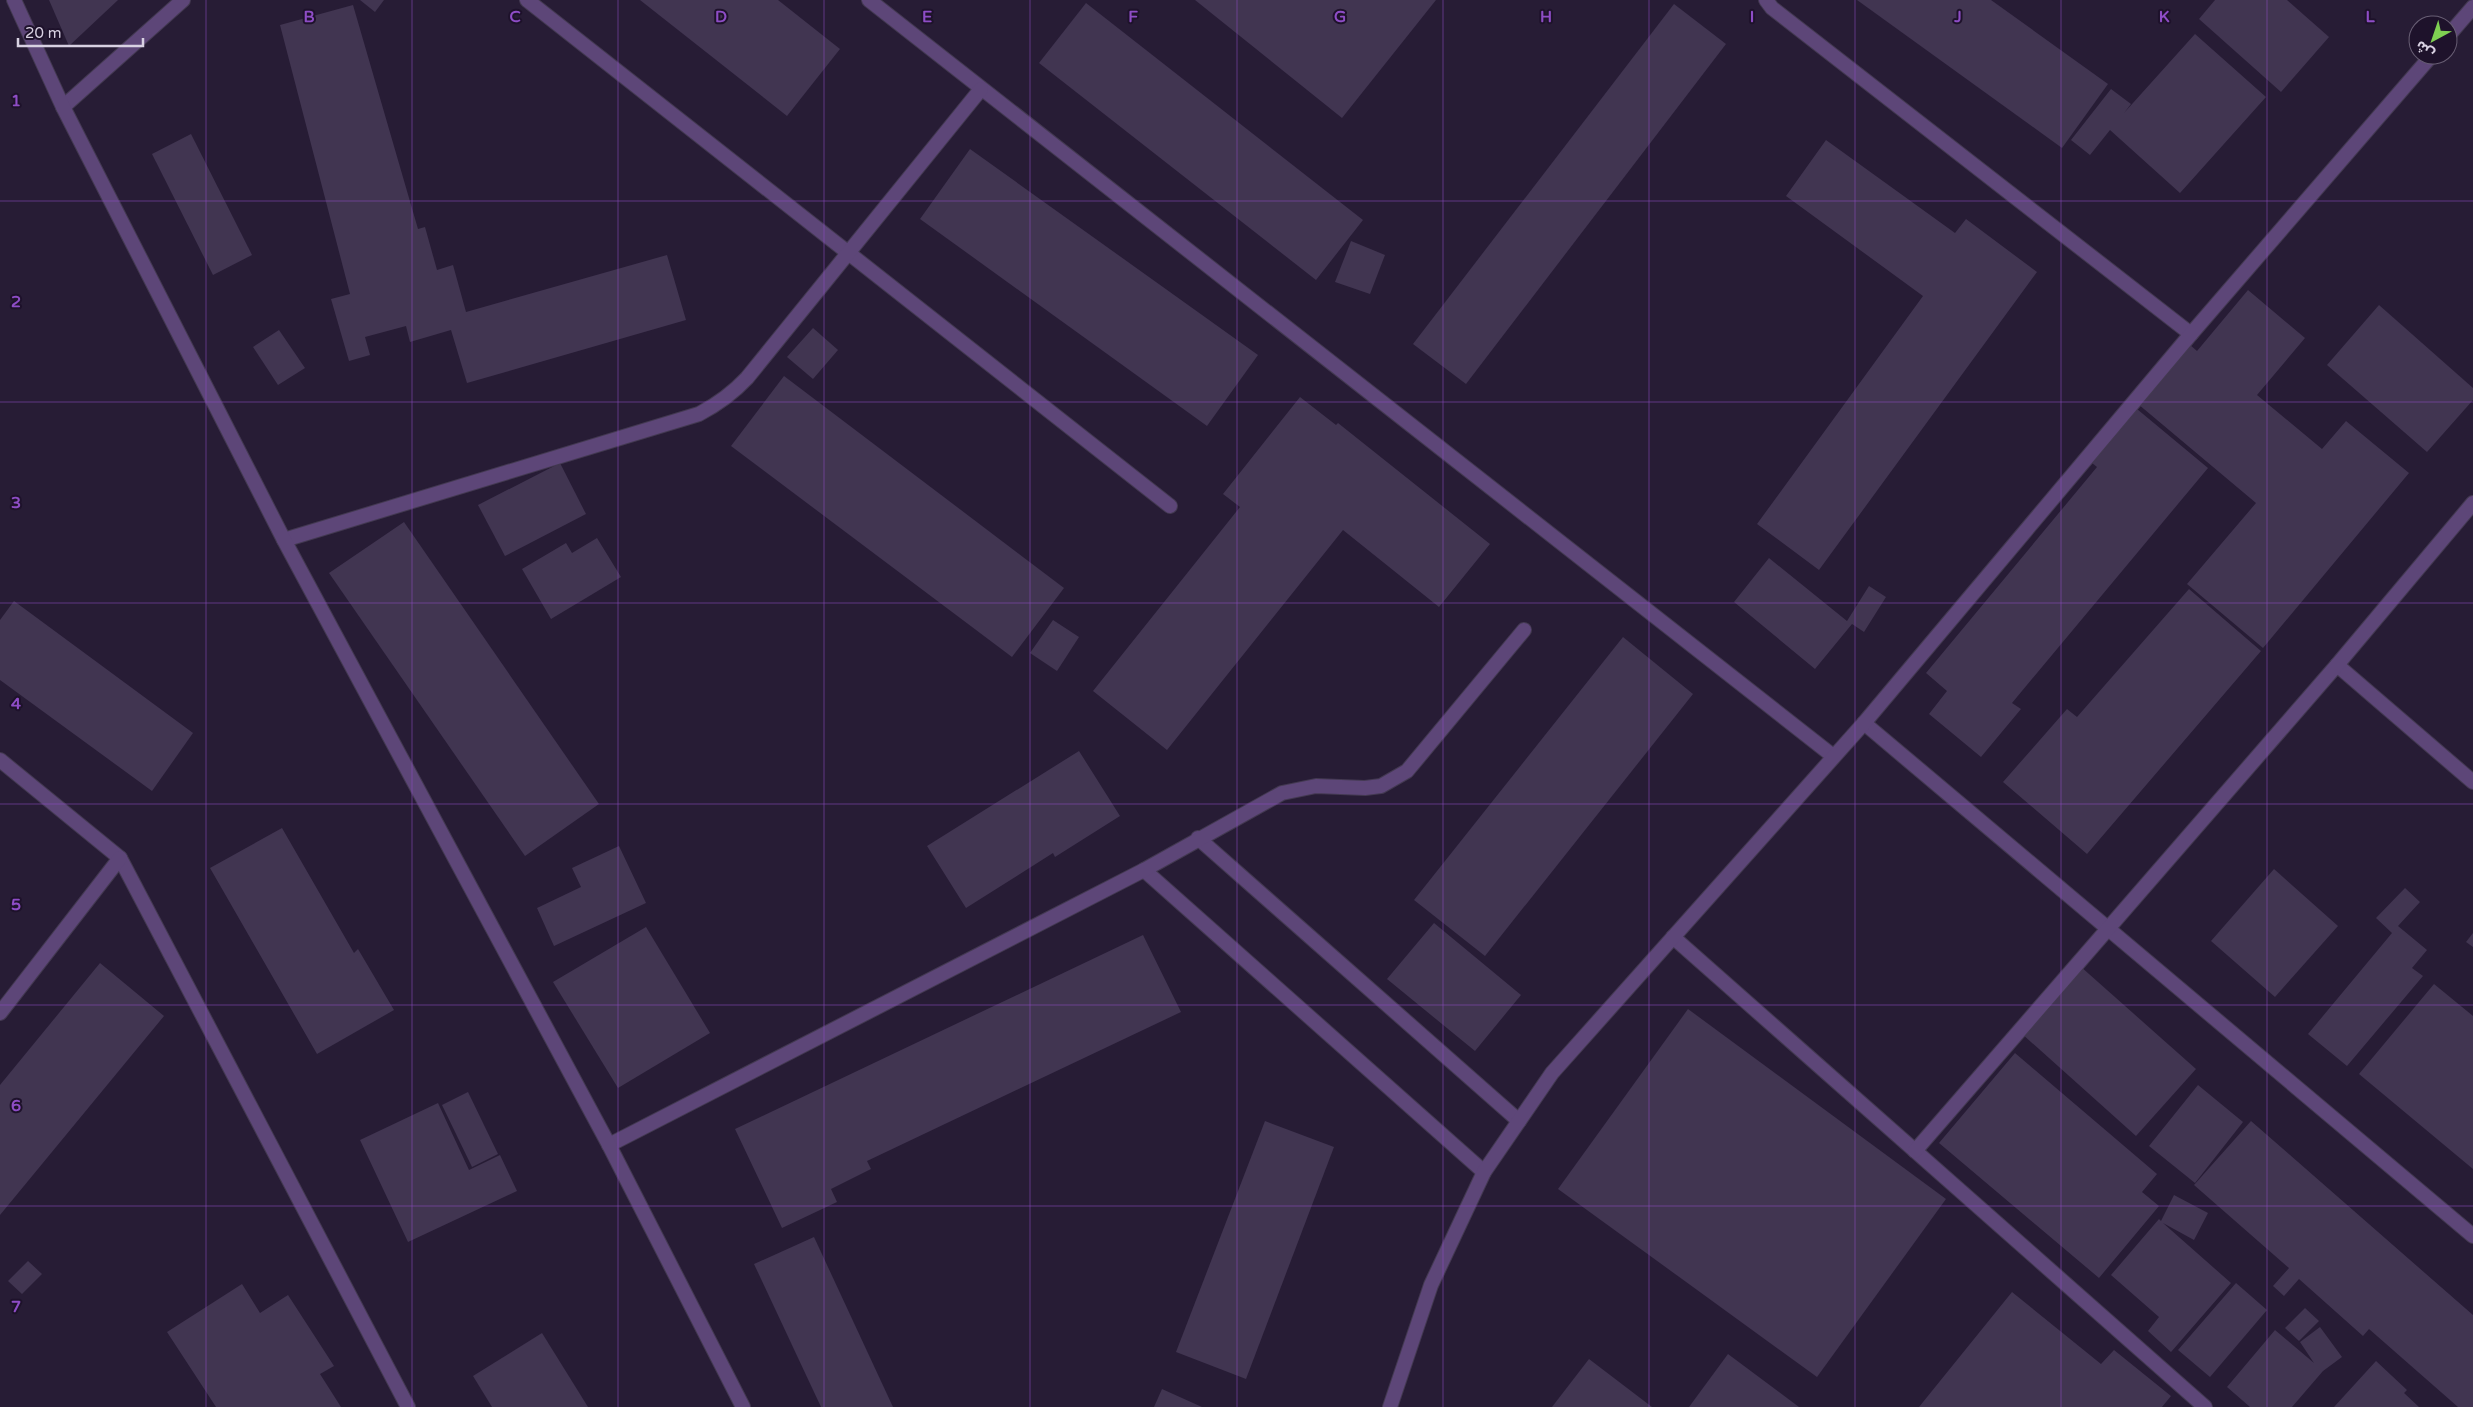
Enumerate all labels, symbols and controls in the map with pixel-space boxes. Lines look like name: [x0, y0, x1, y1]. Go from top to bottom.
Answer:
text: B: [303, 7, 315, 27]
text: C: [509, 7, 521, 27]
text: D: [715, 7, 727, 27]
text: E: [922, 7, 932, 27]
text: F: [1128, 7, 1138, 27]
text: G: [1334, 7, 1346, 27]
text: H: [1540, 7, 1552, 27]
text: I: [1750, 7, 1754, 27]
text: J: [1953, 7, 1962, 27]
text: K: [2159, 7, 2170, 27]
text: L: [2365, 7, 2375, 27]
scale bar: [18, 15, 142, 47]
north arrow: [2408, 15, 2458, 65]
text: 20 m: [25, 24, 62, 42]
text: ش: [2412, 37, 2438, 62]
text: 1: [11, 91, 21, 111]
text: 2: [11, 292, 21, 312]
text: 3: [11, 493, 21, 513]
text: 4: [11, 694, 21, 714]
text: 5: [11, 895, 21, 915]
text: 6: [11, 1096, 21, 1116]
text: 7: [11, 1297, 21, 1317]

